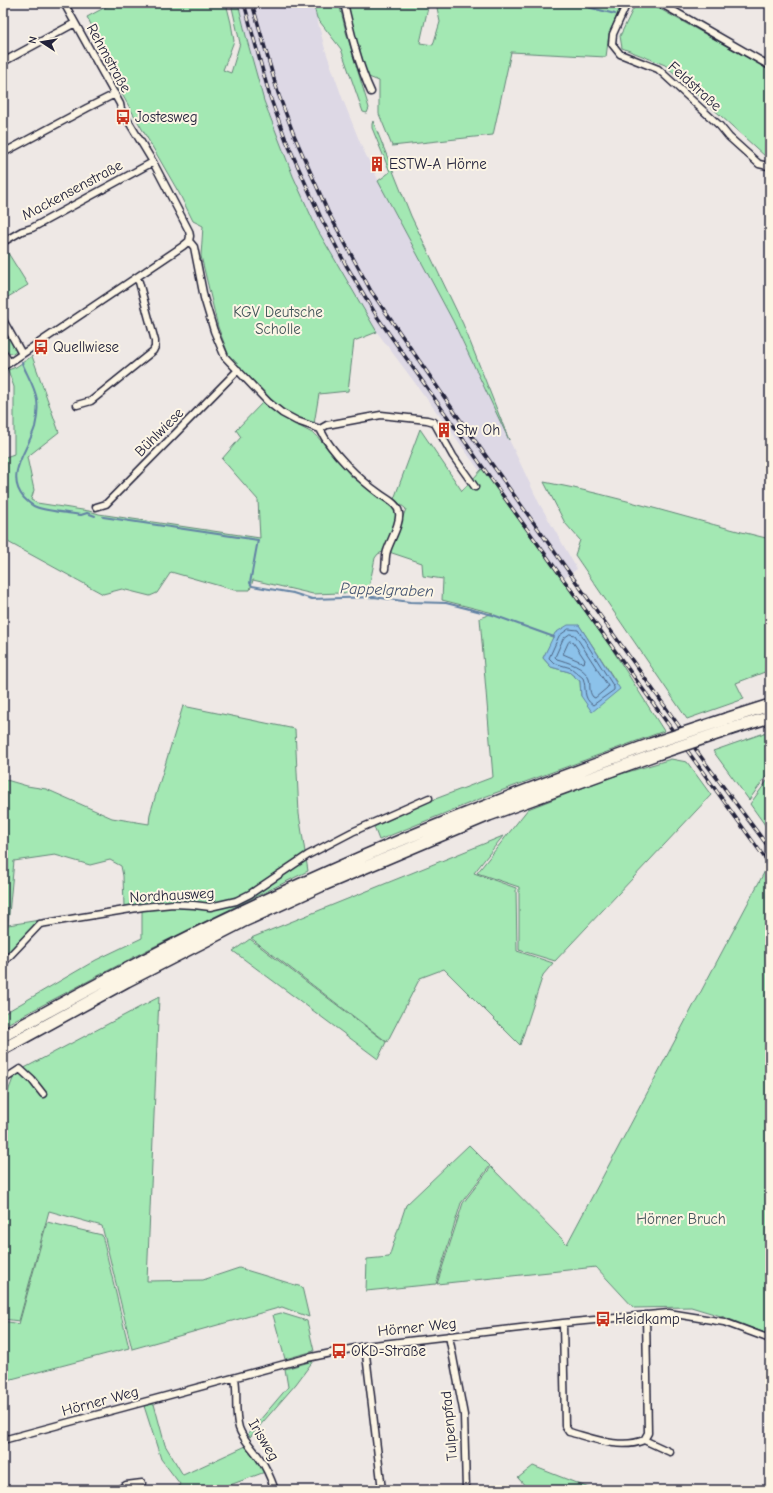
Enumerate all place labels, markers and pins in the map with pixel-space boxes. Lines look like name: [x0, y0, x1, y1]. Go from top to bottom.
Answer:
bus stop icon: Jostesweg: [114, 108, 132, 126]
place label: Jostesweg: [135, 108, 198, 126]
building icon: ESTW-A Hörne: [368, 155, 386, 173]
place label: ESTW-A Hörne: [389, 155, 487, 173]
bus stop icon: Quellwiese: [32, 338, 50, 356]
place label: Quellwiese: [53, 338, 119, 356]
building icon: Stw Oh: [435, 421, 453, 439]
place label: Stw Oh: [456, 421, 500, 439]
bus stop icon: Heidkamp: [594, 1310, 612, 1328]
place label: Heidkamp: [615, 1310, 680, 1328]
bus stop icon: OKD-Straße: [330, 1342, 348, 1360]
place label: OKD-Straße: [351, 1342, 426, 1360]

